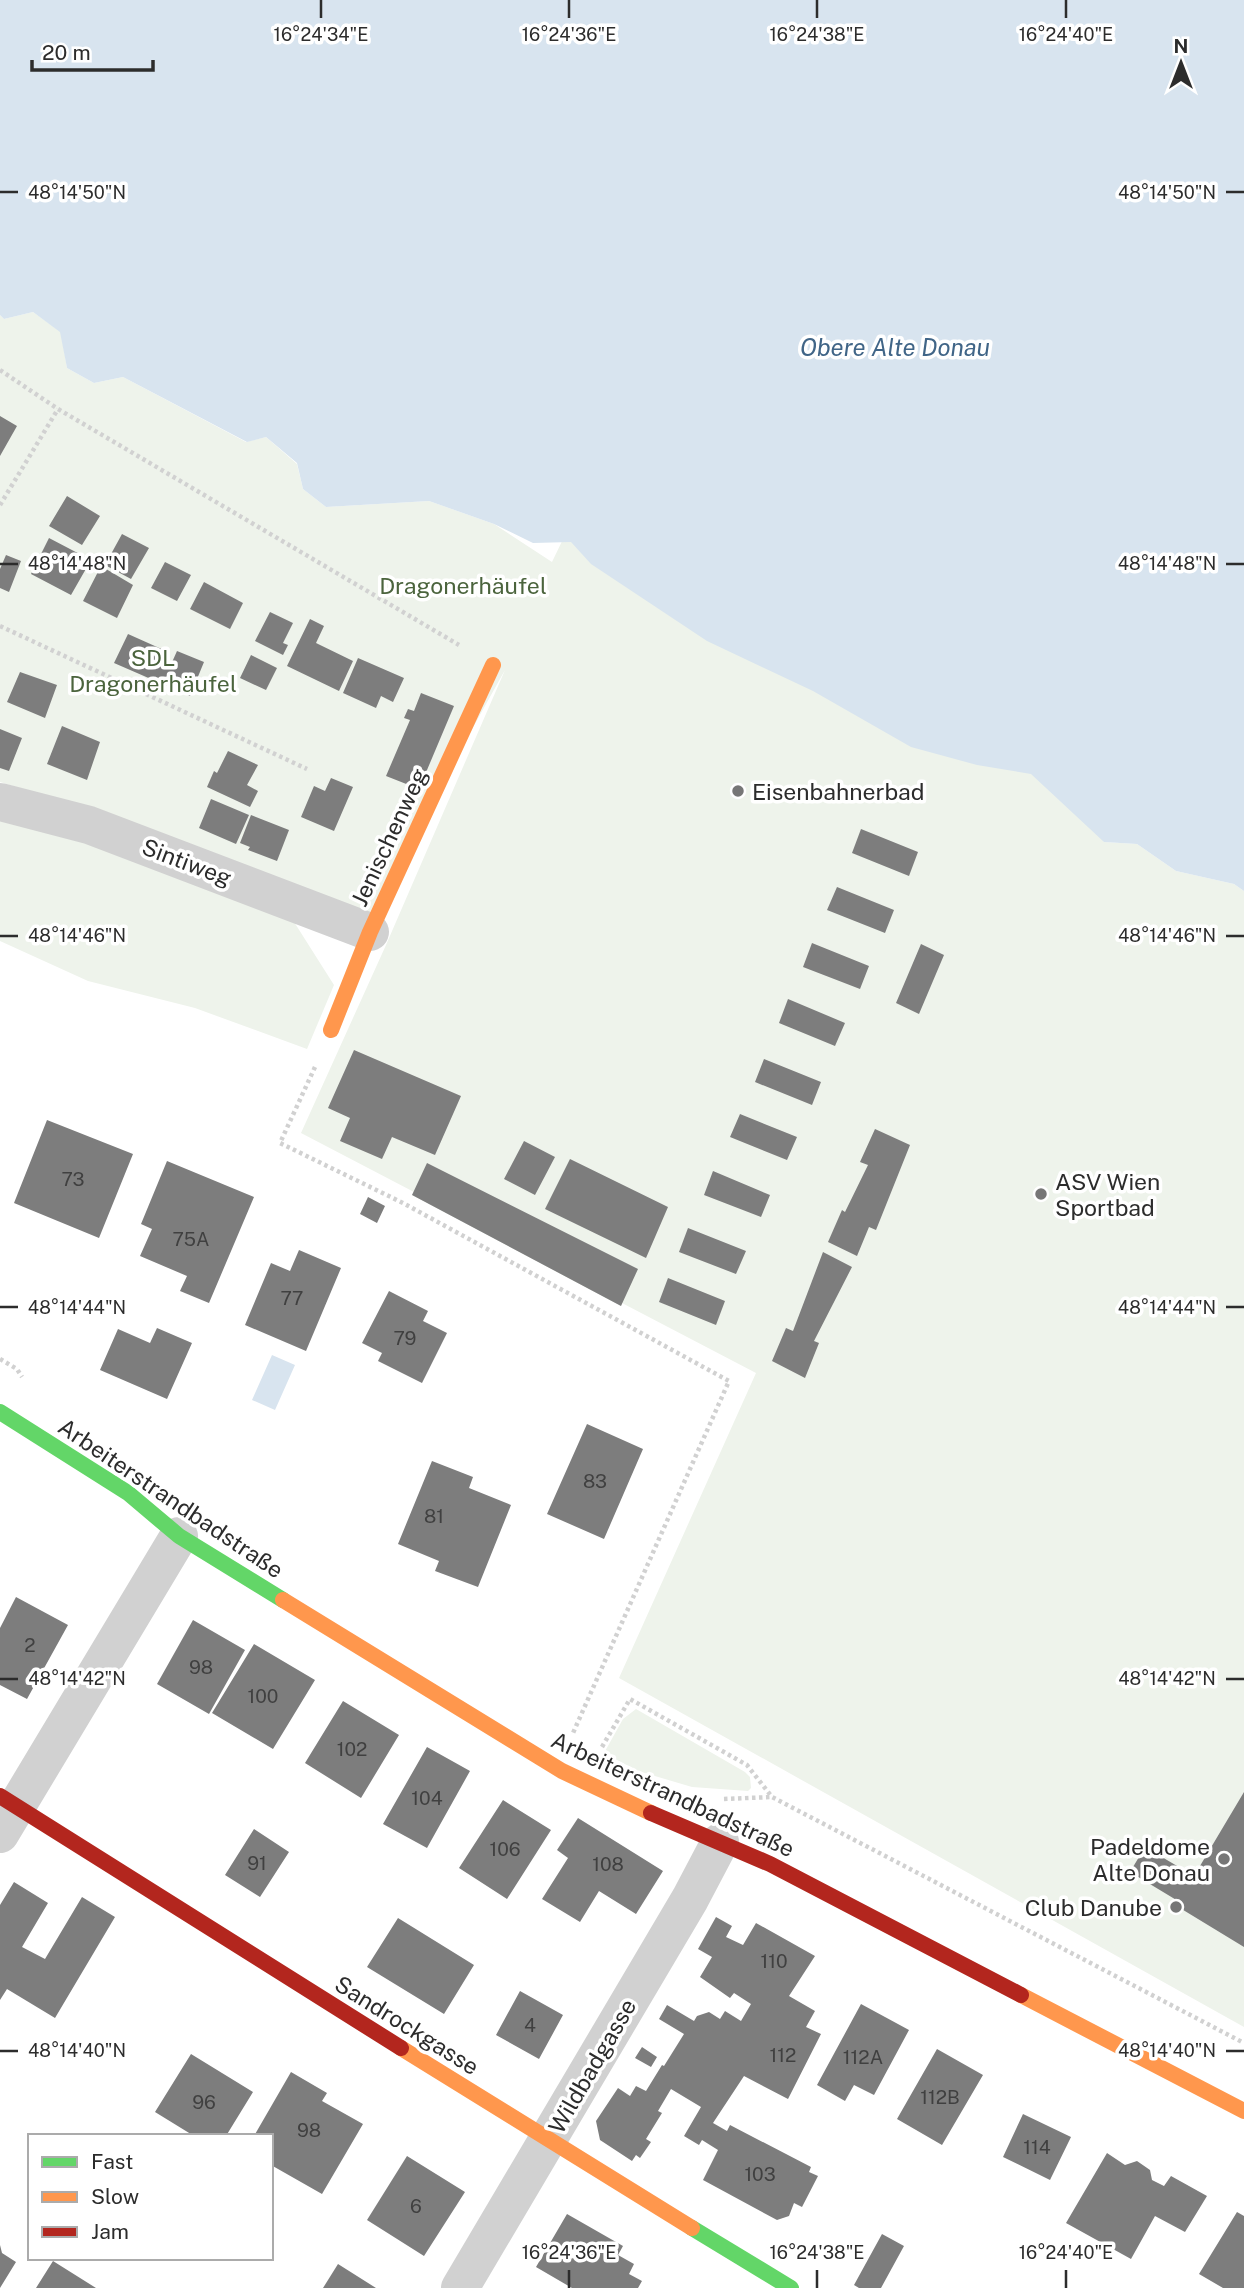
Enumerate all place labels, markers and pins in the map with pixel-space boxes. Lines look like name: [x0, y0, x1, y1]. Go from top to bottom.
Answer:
place label: Eisenbahnerbad: [752, 778, 924, 805]
marker: Eisenbahnerbad: [730, 783, 746, 799]
place label: ASV Wien Sportbad: [1055, 1168, 1160, 1221]
marker: ASV Wien Sportbad: [1033, 1186, 1049, 1202]
place label: Padeldome Alte Donau: [1090, 1833, 1210, 1886]
marker: Padeldome Alte Donau: [1216, 1851, 1232, 1867]
place label: Club Danube: [1025, 1894, 1162, 1921]
marker: Club Danube: [1168, 1899, 1184, 1915]

